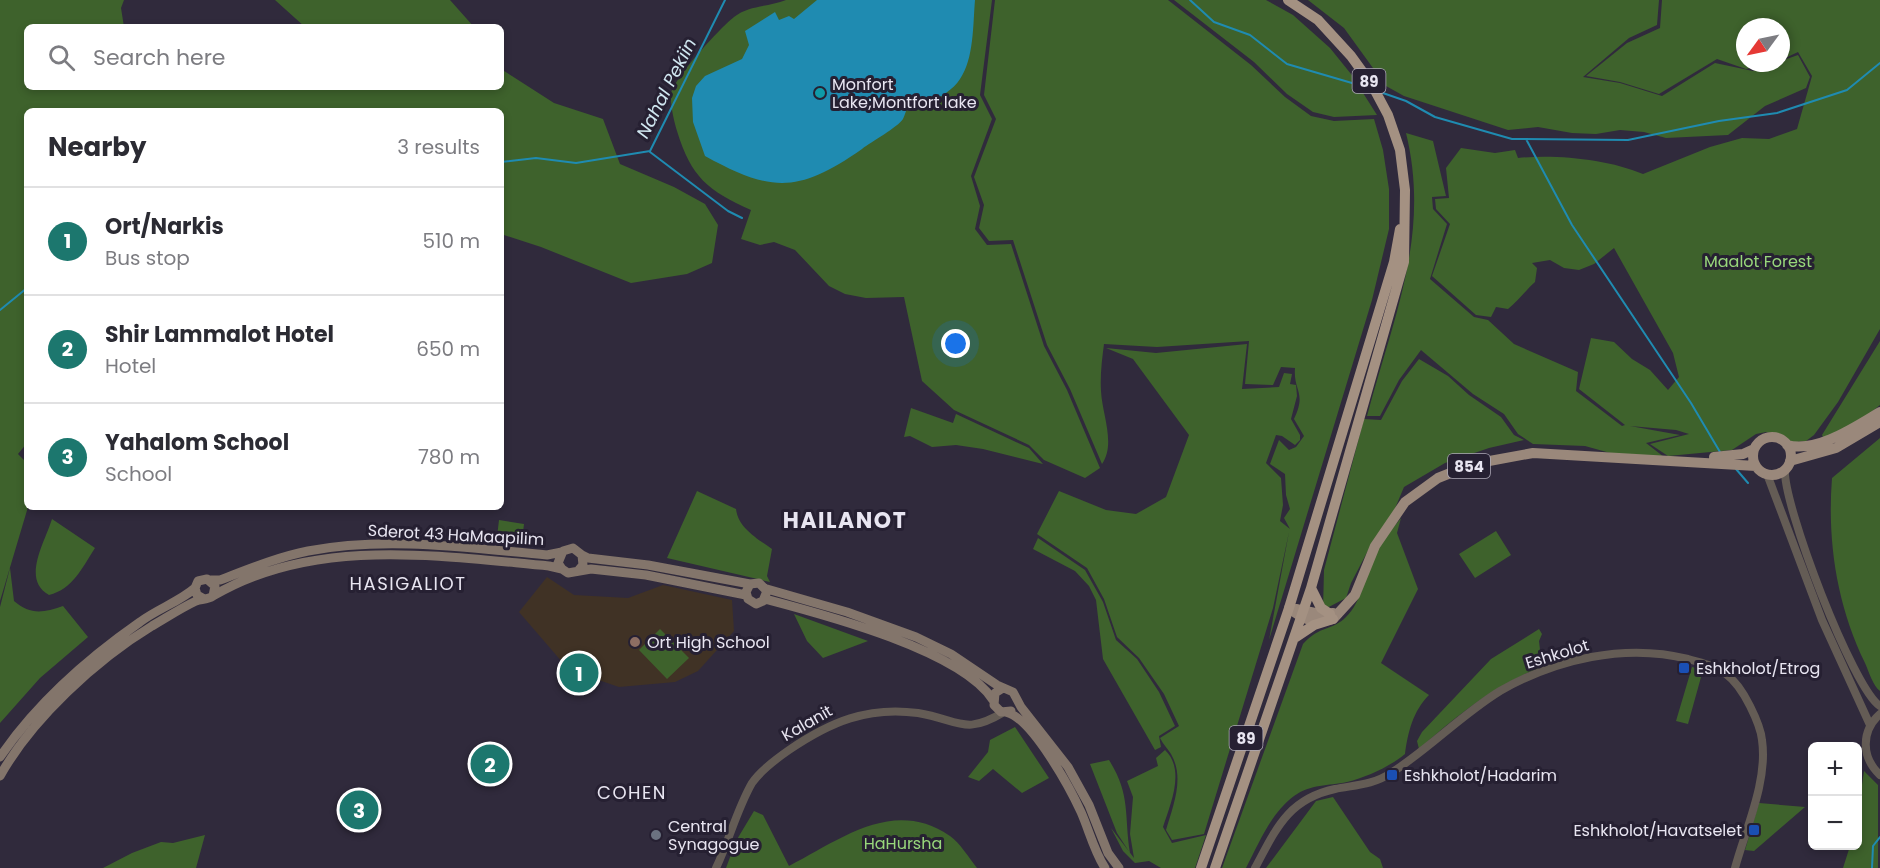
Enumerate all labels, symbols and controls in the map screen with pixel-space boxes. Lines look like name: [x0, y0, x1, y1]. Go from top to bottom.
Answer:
north arrow: [1736, 18, 1790, 72]
search box: [24, 24, 504, 90]
water label: Nahal Pekiin: [630, 34, 702, 142]
icon: search: [45, 41, 78, 74]
text: Search here: [93, 42, 226, 73]
road number: 89: [1352, 69, 1386, 93]
place label: Monfort Lake;Montfort lake: [832, 73, 977, 114]
marker: Monfort Lake;Montfort lake: [813, 86, 827, 100]
text: Nearby: [48, 129, 146, 165]
text: 3 results: [397, 133, 480, 161]
text: Ort/Narkis: [105, 211, 224, 242]
text: 1: [64, 227, 71, 255]
text: 510 m: [423, 227, 480, 255]
text: Bus stop: [105, 244, 190, 272]
park label: Maalot Forest: [1704, 250, 1812, 273]
text: Shir Lammalot Hotel: [105, 319, 334, 350]
your location: [941, 329, 970, 358]
text: 2: [62, 335, 73, 363]
text: 650 m: [416, 335, 480, 363]
text: Hotel: [105, 352, 156, 380]
text: Yahalom School: [105, 427, 289, 458]
text: 3: [61, 443, 74, 471]
text: 780 m: [418, 443, 480, 471]
road number: 854: [1448, 454, 1490, 478]
text: School: [105, 460, 172, 488]
district label: HAILANOT: [783, 505, 907, 536]
street label: Sderot 43 HaMaapilim: [367, 519, 545, 551]
district label: HASIGALIOT: [350, 571, 466, 596]
place label: Ort High School: [647, 631, 770, 654]
street label: Eshkolot: [1522, 633, 1592, 675]
marker: Ort High School: [628, 635, 642, 649]
pin: 1: [560, 650, 598, 696]
place label: Eshkholot/Etrog: [1696, 657, 1820, 680]
marker: Eshkholot/Etrog: [1677, 661, 1691, 675]
street label: Kalanit: [777, 699, 837, 747]
road number: 89: [1230, 726, 1262, 750]
pin: 2: [470, 742, 510, 786]
map controls: [1808, 742, 1862, 850]
button: +: [1808, 742, 1862, 796]
place label: Eshkholot/Hadarim: [1404, 764, 1557, 787]
marker: Eshkholot/Hadarim: [1385, 768, 1399, 782]
district label: COHEN: [597, 780, 667, 805]
pin: 3: [340, 788, 378, 832]
button: −: [1808, 796, 1862, 850]
place label: Central Synagogue: [668, 815, 760, 856]
place label: Eshkholot/Havatselet: [1573, 819, 1742, 842]
marker: Eshkholot/Havatselet: [1747, 823, 1761, 837]
marker: Central Synagogue: [649, 828, 663, 842]
park label: HaHursha: [864, 832, 942, 855]

